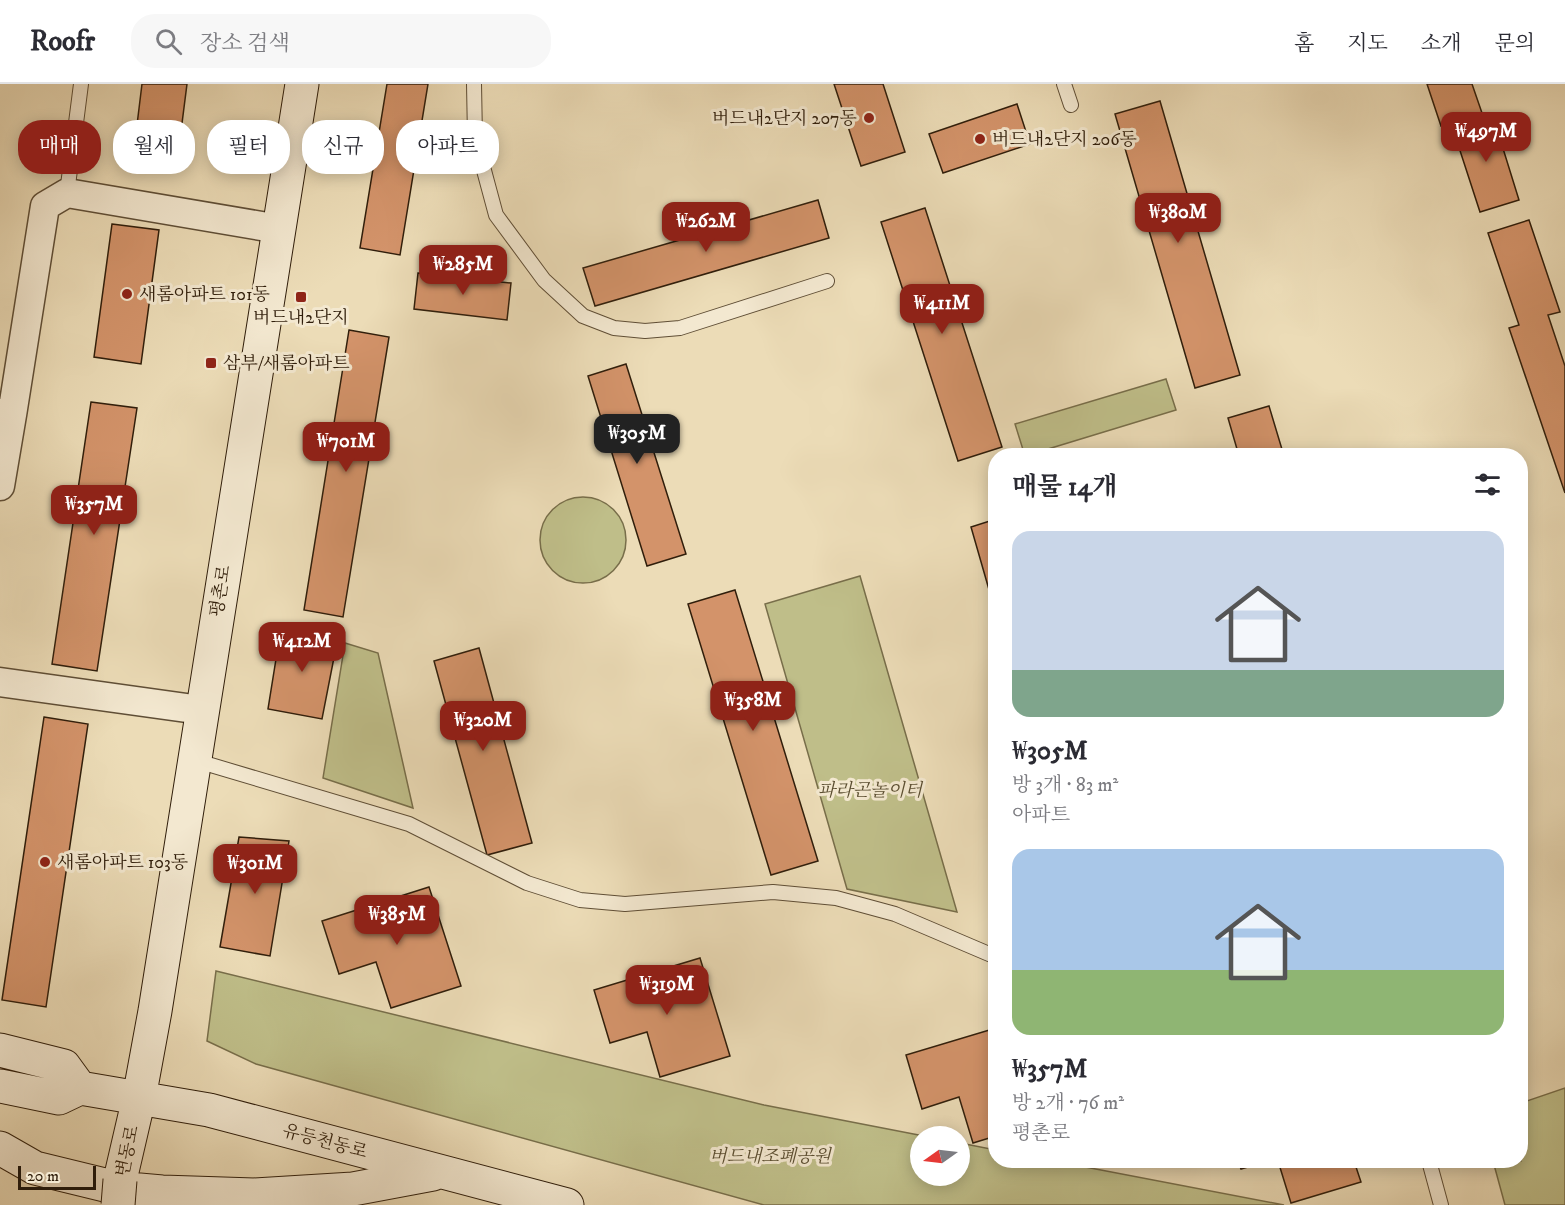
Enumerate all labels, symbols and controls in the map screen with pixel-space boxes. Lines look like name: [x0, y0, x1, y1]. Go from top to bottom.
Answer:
search box: [131, 14, 551, 68]
text: Roofr: [30, 24, 95, 59]
icon: search: [152, 25, 185, 58]
text: 장소 검색: [200, 30, 290, 57]
text: 홈: [1294, 31, 1314, 57]
text: 지도: [1347, 31, 1388, 57]
text: 소개: [1421, 31, 1461, 57]
text: 문의: [1494, 31, 1535, 57]
place label: 버드내2단지 207동: [712, 108, 857, 130]
marker: 버드내2단지 207동: [862, 111, 876, 125]
pin: ₩497M: [1444, 112, 1528, 163]
text: ₩497M: [1455, 119, 1517, 144]
chip: 매매: [18, 120, 101, 174]
chip: 월세: [113, 120, 195, 174]
chip: 필터: [207, 120, 290, 174]
chip: 신규: [302, 120, 384, 174]
chip: 아파트: [396, 120, 499, 174]
place label: 버드내2단지 206동: [992, 129, 1137, 151]
marker: 버드내2단지 206동: [973, 132, 987, 146]
pin: ₩380M: [1136, 193, 1220, 244]
text: ₩380M: [1149, 200, 1207, 225]
pin: ₩262M: [664, 202, 748, 253]
text: ₩262M: [676, 209, 736, 234]
pin: ₩285M: [421, 245, 505, 296]
text: ₩285M: [433, 252, 493, 277]
place label: 새롬아파트 101동: [139, 284, 270, 306]
pin: ₩411M: [900, 284, 984, 335]
marker: 새롬아파트 101동: [120, 287, 134, 301]
marker: 버드내2단지: [294, 290, 308, 304]
text: ₩411M: [914, 291, 970, 316]
place label: 버드내2단지: [253, 307, 349, 329]
place label: 삼부/새롬아파트: [223, 353, 350, 375]
marker: 삼부/새롬아파트: [204, 356, 218, 370]
pin: ₩305M: [595, 414, 679, 465]
text: ₩305M: [608, 421, 666, 446]
pin: ₩701M: [304, 422, 388, 473]
text: ₩701M: [317, 429, 375, 454]
icon: filters: [1471, 468, 1504, 501]
text: 매물 14개: [1012, 471, 1117, 504]
pin: ₩357M: [52, 485, 136, 536]
text: ₩357M: [65, 492, 123, 517]
street label: 평촌로: [206, 564, 236, 619]
icon: home: [1204, 570, 1312, 678]
pin: ₩412M: [260, 622, 344, 673]
text: ₩412M: [273, 629, 331, 654]
pin: ₩358M: [711, 681, 795, 732]
text: ₩358M: [724, 688, 782, 713]
pin: ₩320M: [441, 701, 525, 752]
text: ₩320M: [454, 708, 512, 733]
text: ₩305M: [1012, 735, 1088, 768]
text: 방 3개 · 83 m²: [1012, 773, 1118, 798]
park label: 파라곤놀이터: [818, 780, 924, 802]
text: 아파트: [1012, 803, 1070, 828]
pin: ₩301M: [213, 844, 297, 895]
text: ₩301M: [227, 851, 283, 876]
place label: 새롬아파트 103동: [57, 852, 188, 874]
marker: 새롬아파트 103동: [38, 855, 52, 869]
icon: home: [1204, 888, 1312, 996]
pin: ₩385M: [355, 895, 439, 946]
text: ₩385M: [368, 902, 426, 927]
pin: ₩319M: [625, 965, 709, 1016]
text: ₩319M: [640, 972, 694, 997]
text: ₩357M: [1012, 1053, 1087, 1086]
text: 방 2개 · 76 m²: [1012, 1091, 1124, 1116]
street label: 유등천동로: [280, 1120, 370, 1164]
text: 평촌로: [1012, 1121, 1070, 1146]
street label: 변동로: [112, 1123, 144, 1179]
north arrow: [910, 1126, 970, 1186]
map controls: [910, 1126, 970, 1186]
park label: 버드내조폐공원: [709, 1146, 832, 1168]
scale bar: [18, 1163, 96, 1190]
text: 20 m: [27, 1166, 59, 1186]

